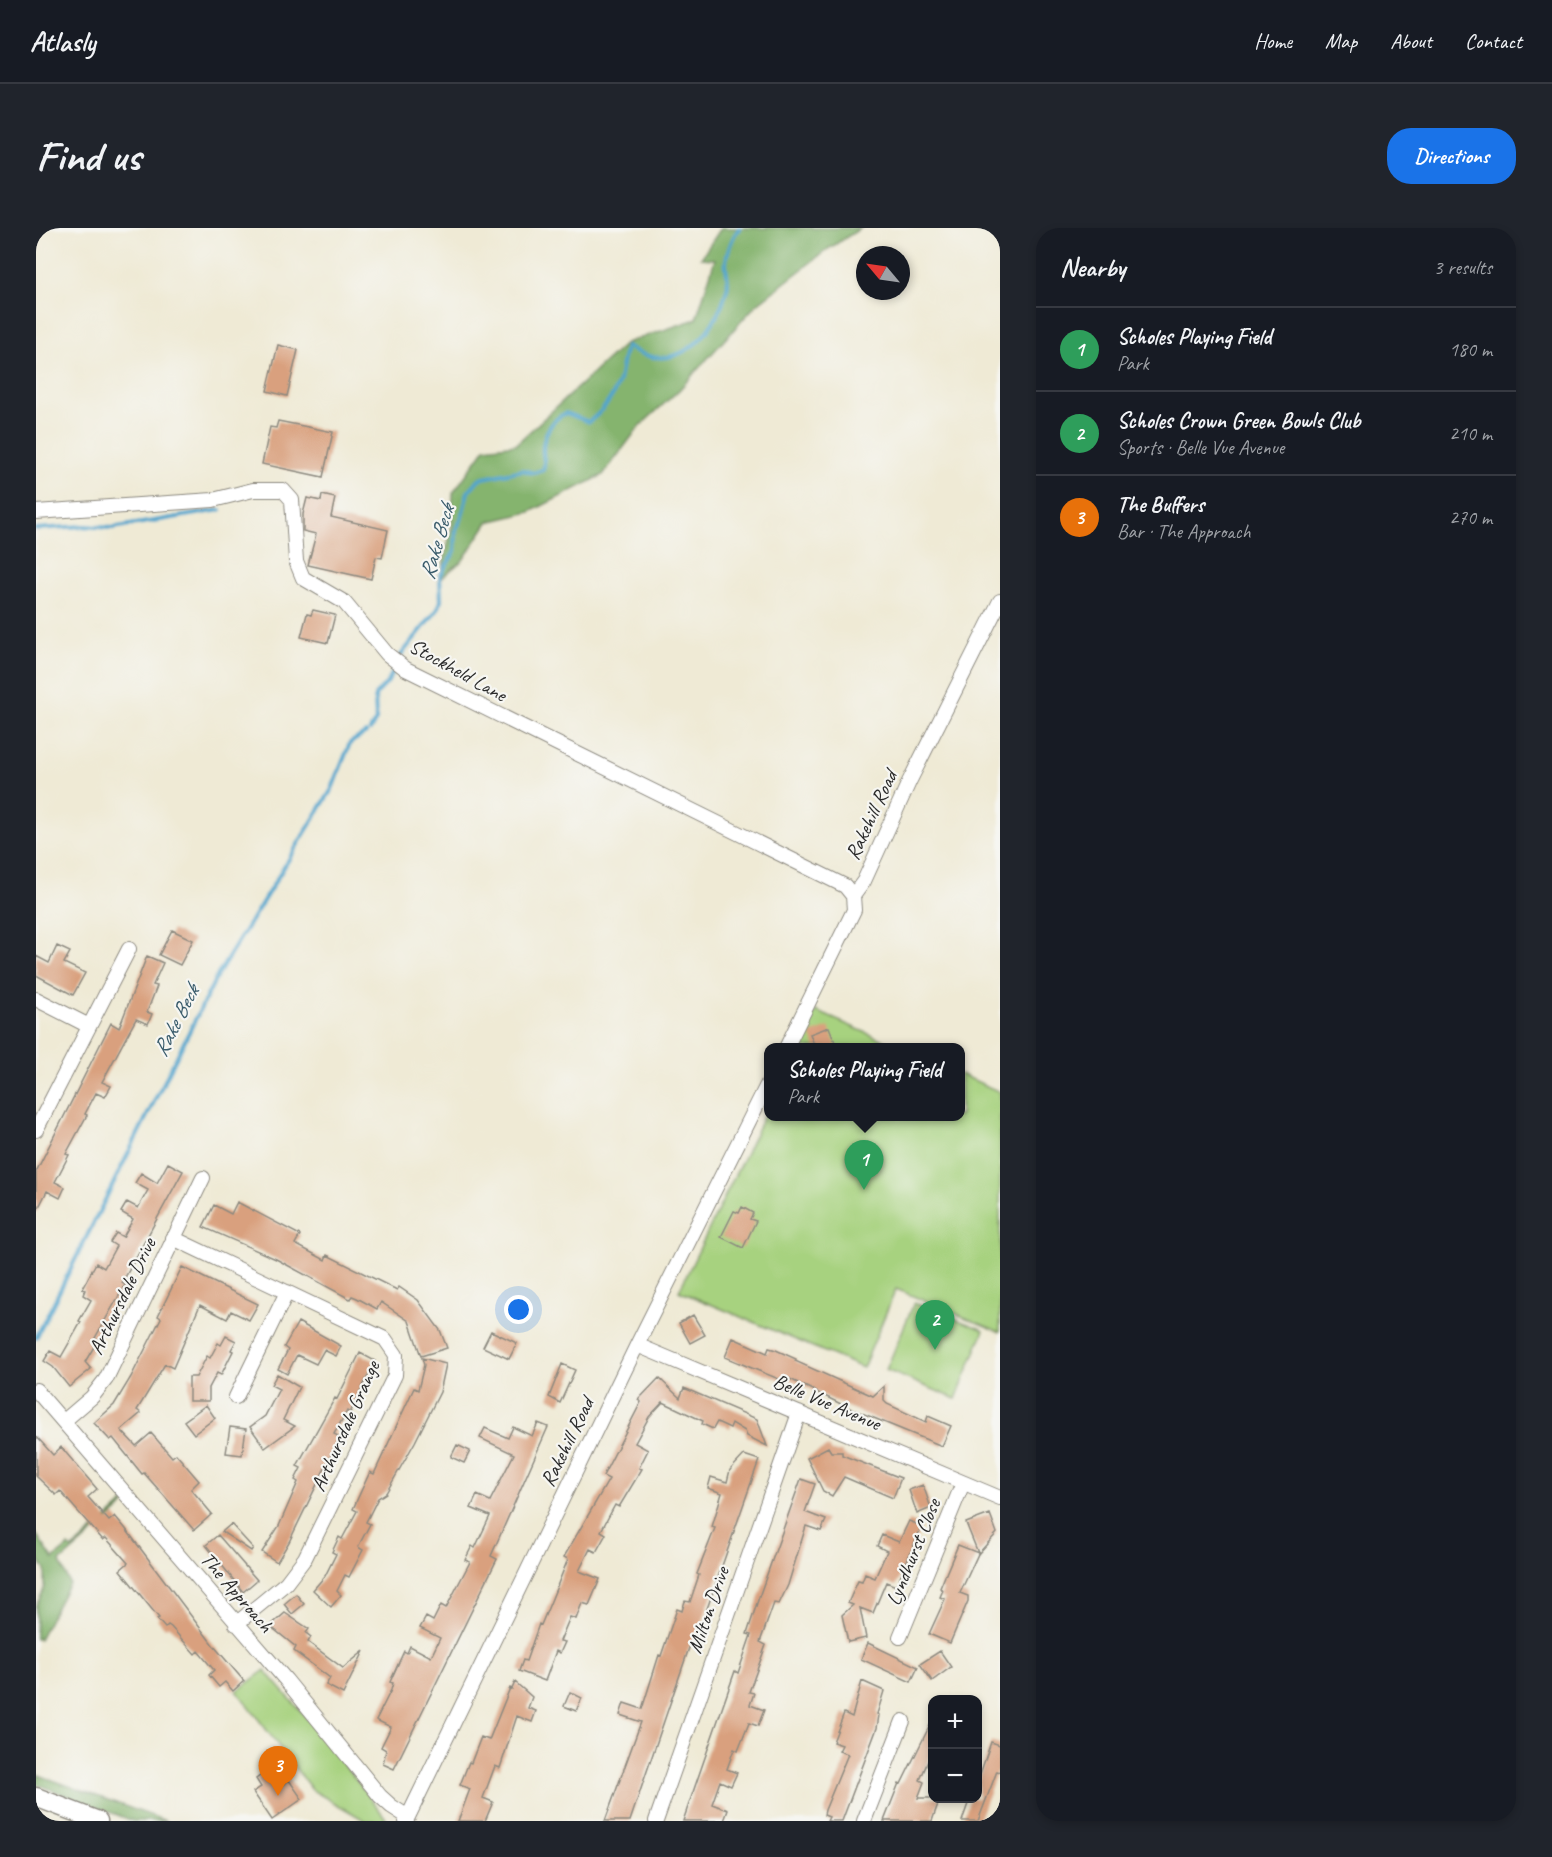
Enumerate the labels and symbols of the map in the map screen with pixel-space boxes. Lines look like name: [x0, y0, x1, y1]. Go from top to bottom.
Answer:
north arrow: [856, 246, 910, 300]
water label: Rake Beck: [413, 498, 462, 582]
street label: Stockheld Lane: [405, 633, 513, 708]
street label: Rakehill Road: [839, 763, 905, 864]
water label: Rake Beck: [146, 977, 207, 1061]
pin: 1: [844, 1140, 884, 1190]
street label: Arthursdale Drive: [83, 1232, 162, 1359]
your location: [504, 1295, 533, 1324]
pin: 2: [916, 1300, 954, 1350]
street label: Arthursdale Grange: [305, 1356, 386, 1495]
street label: Belle Vue Avenue: [769, 1368, 887, 1437]
street label: Rakehill Road: [534, 1390, 601, 1491]
street label: Lyndhurst Close: [880, 1494, 947, 1609]
street label: The Approach: [195, 1546, 279, 1638]
street label: Milton Drive: [681, 1561, 736, 1656]
pin: 3: [258, 1746, 298, 1796]

